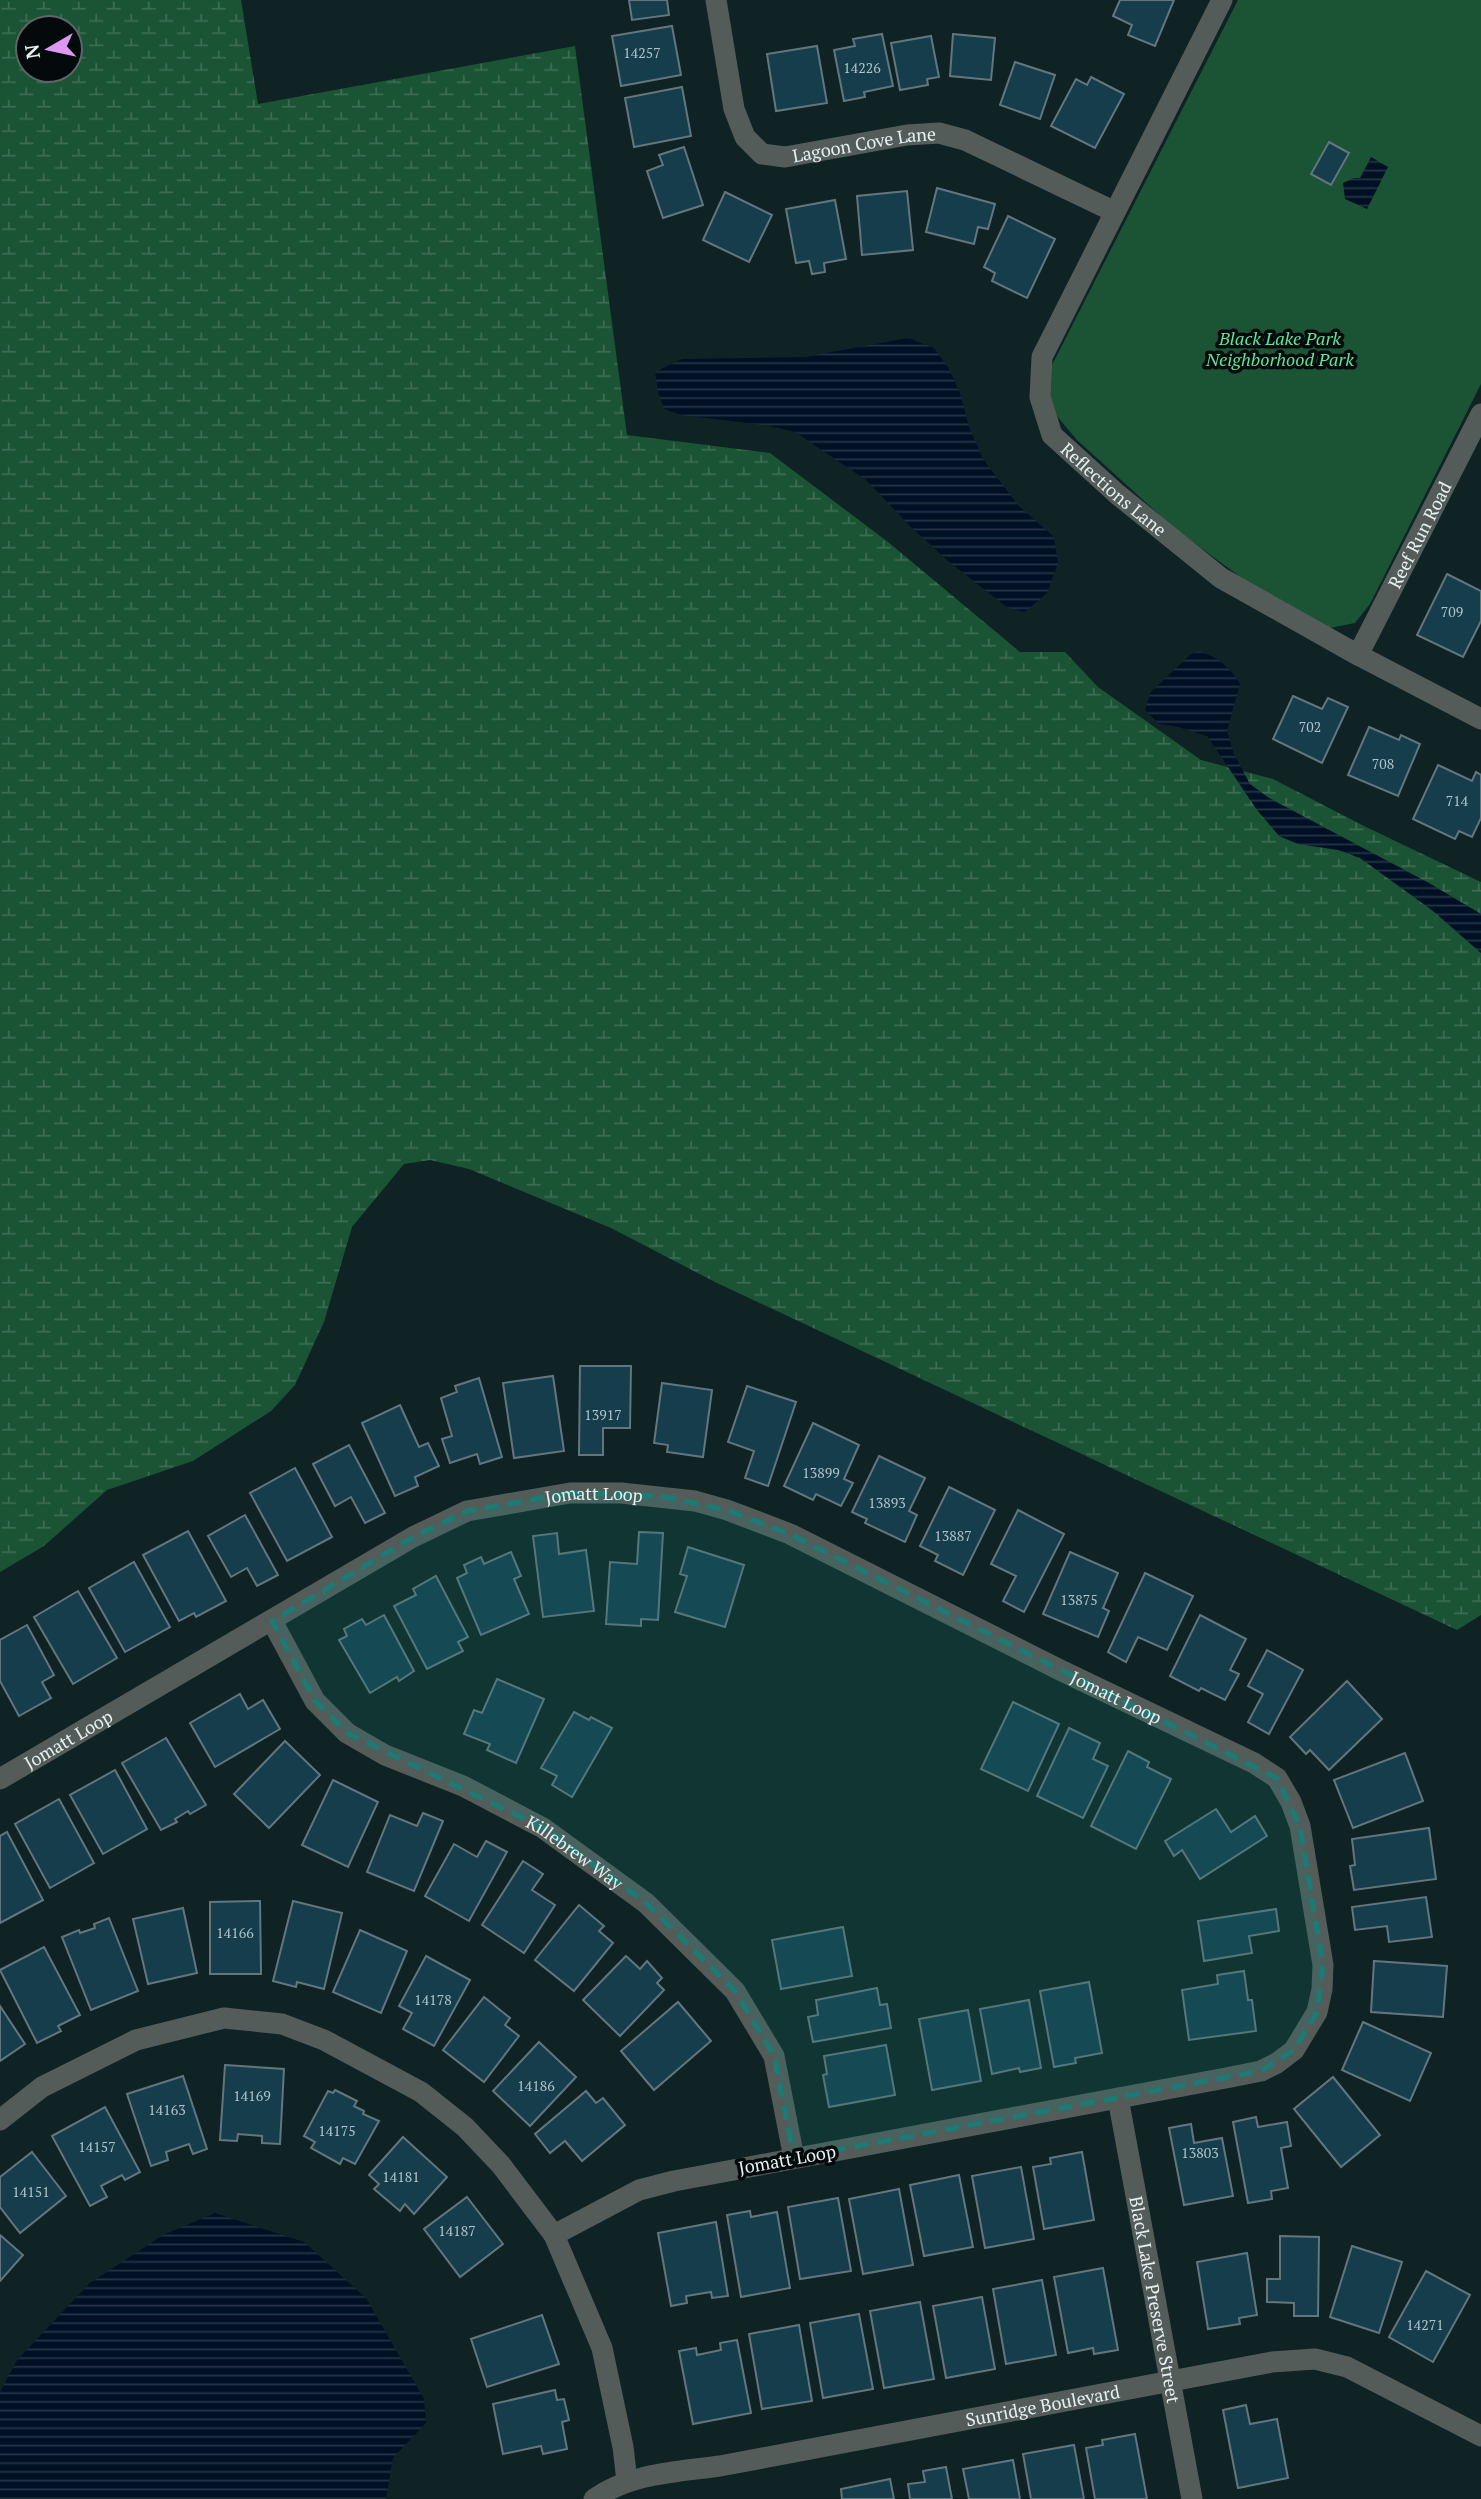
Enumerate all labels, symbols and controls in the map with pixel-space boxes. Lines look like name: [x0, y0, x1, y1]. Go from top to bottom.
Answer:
north arrow: [14, 14, 84, 84]
text: N: [18, 42, 45, 61]
house number: 14257: [623, 43, 661, 62]
house number: 14226: [843, 58, 881, 77]
street label: Lagoon Cove Lane: [790, 121, 937, 167]
park label: Black Lake Park Neighborhood Park: [1205, 326, 1354, 371]
street label: Reflections Lane: [1056, 437, 1172, 541]
street label: Reef Run Road: [1382, 477, 1457, 592]
house number: 709: [1441, 602, 1463, 621]
house number: 702: [1299, 717, 1321, 736]
house number: 708: [1372, 754, 1394, 773]
house number: 714: [1446, 791, 1469, 810]
house number: 13917: [584, 1405, 622, 1424]
house number: 13899: [802, 1463, 840, 1482]
street label: Jomatt Loop: [543, 1480, 644, 1509]
house number: 13893: [868, 1493, 906, 1512]
house number: 13887: [934, 1526, 972, 1545]
house number: 13875: [1060, 1590, 1098, 1609]
street label: Jomatt Loop: [1067, 1665, 1166, 1729]
street label: Jomatt Loop: [20, 1704, 117, 1774]
street label: Killebrew Way: [522, 1809, 629, 1895]
house number: 14166: [216, 1923, 254, 1942]
house number: 14178: [414, 1990, 452, 2009]
house number: 14186: [517, 2076, 555, 2095]
house number: 14169: [233, 2086, 271, 2105]
house number: 14163: [148, 2100, 186, 2119]
house number: 14175: [318, 2121, 356, 2140]
house number: 14157: [78, 2137, 116, 2156]
street label: Jomatt Loop: [736, 2139, 838, 2179]
house number: 13803: [1181, 2143, 1219, 2162]
house number: 14181: [382, 2167, 420, 2186]
house number: 14151: [12, 2182, 50, 2201]
street label: Black Lake Preserve Street: [1124, 2194, 1186, 2405]
house number: 14187: [438, 2221, 476, 2240]
house number: 14271: [1406, 2315, 1444, 2334]
street label: Sunridge Boulevard: [963, 2379, 1122, 2432]

